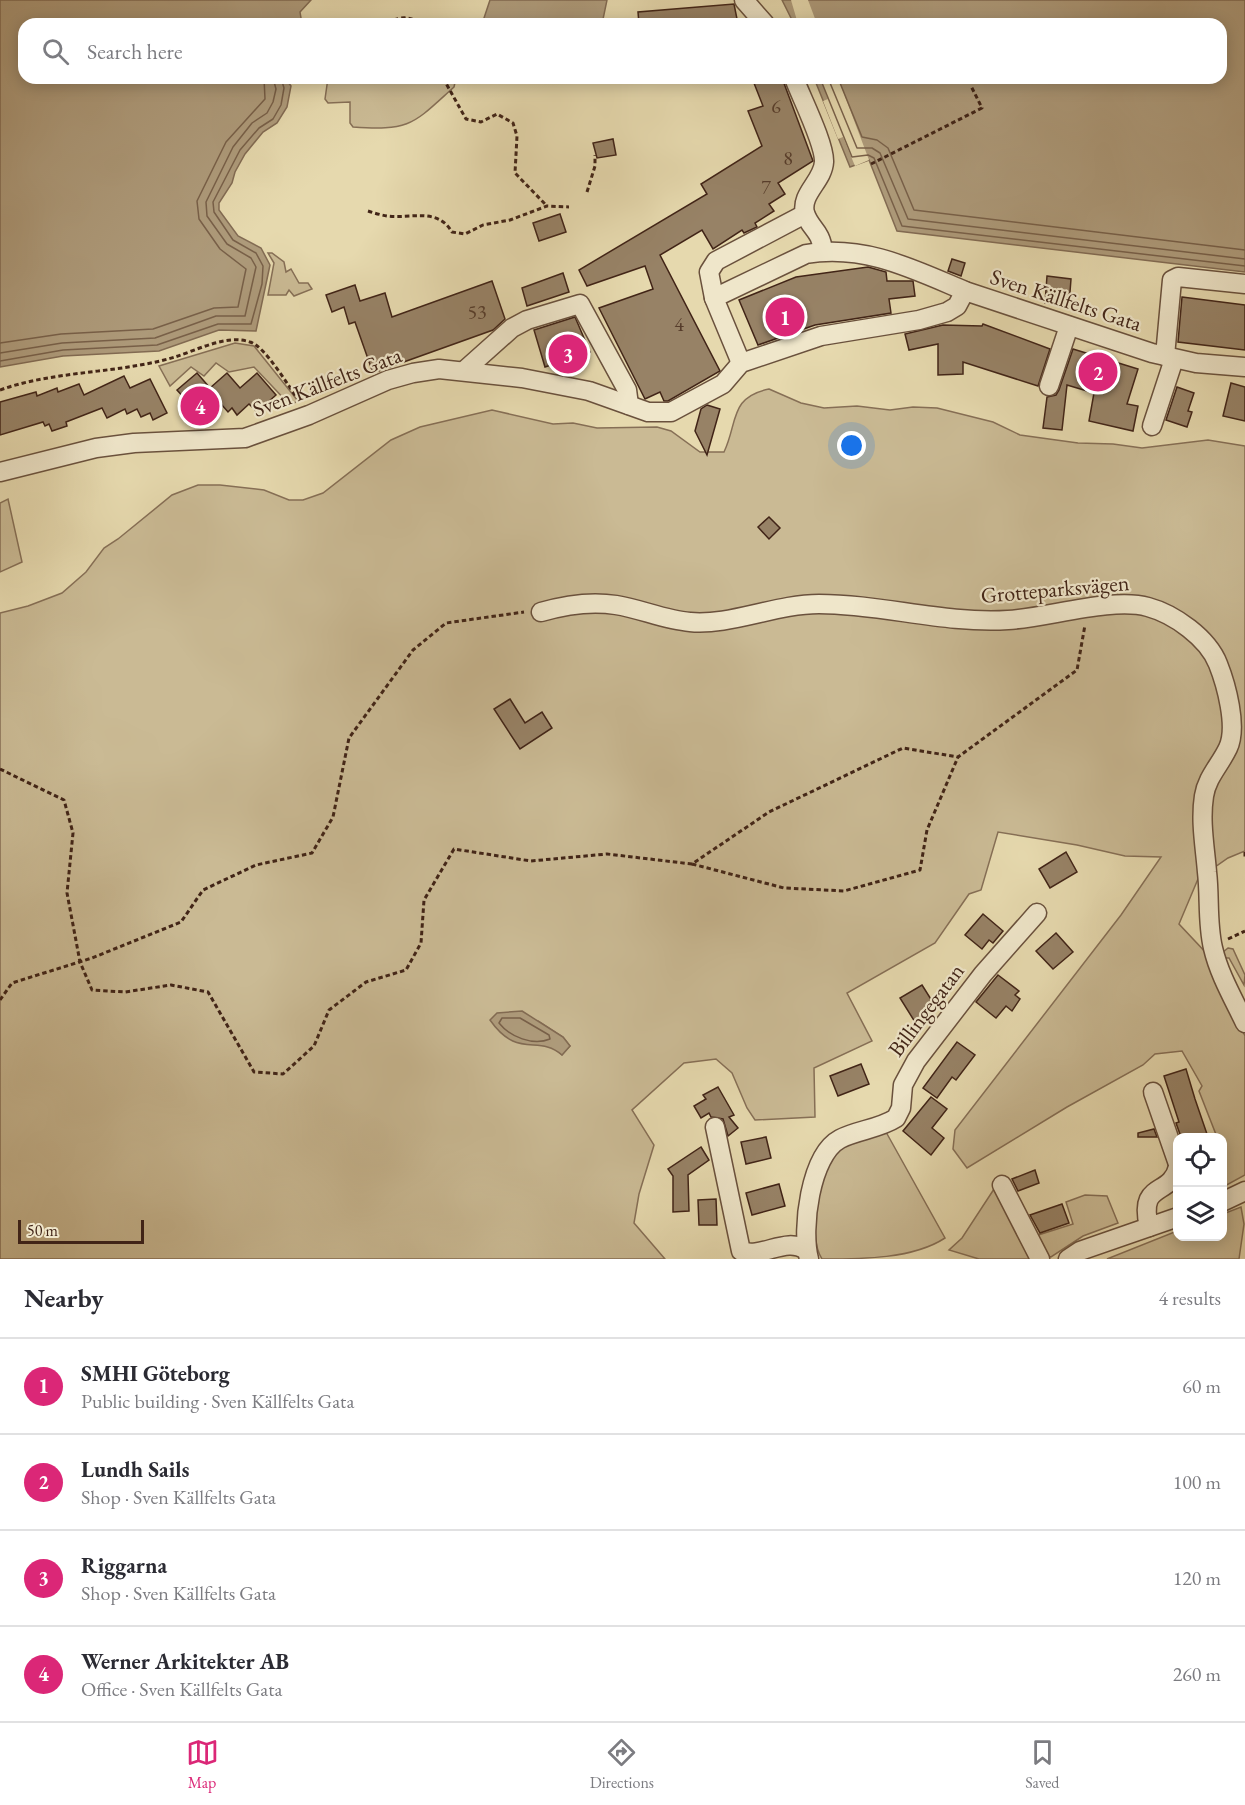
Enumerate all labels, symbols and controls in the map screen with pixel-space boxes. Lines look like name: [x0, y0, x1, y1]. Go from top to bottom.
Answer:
search box: [18, 18, 1227, 84]
icon: search: [39, 35, 72, 68]
text: Search here: [87, 37, 182, 66]
house number: 6: [771, 93, 781, 119]
house number: 8: [783, 145, 793, 171]
house number: 7: [761, 174, 771, 200]
street label: Sven Källfelts Gata: [987, 262, 1146, 338]
pin: 1: [766, 294, 804, 340]
house number: 53: [467, 299, 487, 325]
house number: 4: [674, 311, 684, 337]
pin: 3: [548, 332, 588, 376]
street label: Sven Källfelts Gata: [248, 340, 406, 424]
pin: 2: [1078, 350, 1118, 394]
pin: 4: [180, 384, 220, 428]
your location: [837, 431, 866, 460]
street label: Grotteparksvägen: [979, 568, 1131, 610]
street label: Billingegatan: [881, 957, 971, 1063]
map controls: [1173, 1133, 1227, 1241]
button: locate: [1173, 1133, 1227, 1187]
button: layers: [1173, 1187, 1227, 1241]
scale bar: [18, 1217, 144, 1244]
text: 50 m: [27, 1220, 58, 1241]
text: Nearby: [24, 1281, 104, 1315]
text: 4 results: [1158, 1285, 1221, 1311]
text: SMHI Göteborg: [81, 1359, 230, 1388]
text: 1: [38, 1373, 49, 1399]
text: 60 m: [1182, 1373, 1221, 1399]
text: Public building · Sven Källfelts Gata: [81, 1388, 354, 1414]
text: Lundh Sails: [81, 1455, 189, 1484]
text: 2: [38, 1469, 49, 1495]
text: 100 m: [1173, 1469, 1221, 1495]
text: Shop · Sven Källfelts Gata: [81, 1484, 276, 1510]
text: Riggarna: [81, 1551, 167, 1580]
text: 3: [38, 1565, 49, 1591]
text: 120 m: [1173, 1565, 1221, 1591]
text: Shop · Sven Källfelts Gata: [81, 1580, 276, 1606]
text: Werner Arkitekter AB: [81, 1647, 289, 1676]
text: 4: [38, 1661, 49, 1687]
text: 260 m: [1173, 1661, 1221, 1687]
text: Office · Sven Källfelts Gata: [81, 1676, 282, 1702]
tab: Map: [186, 1736, 219, 1793]
tab: Directions: [590, 1736, 654, 1793]
tab: Saved: [1025, 1736, 1059, 1793]

